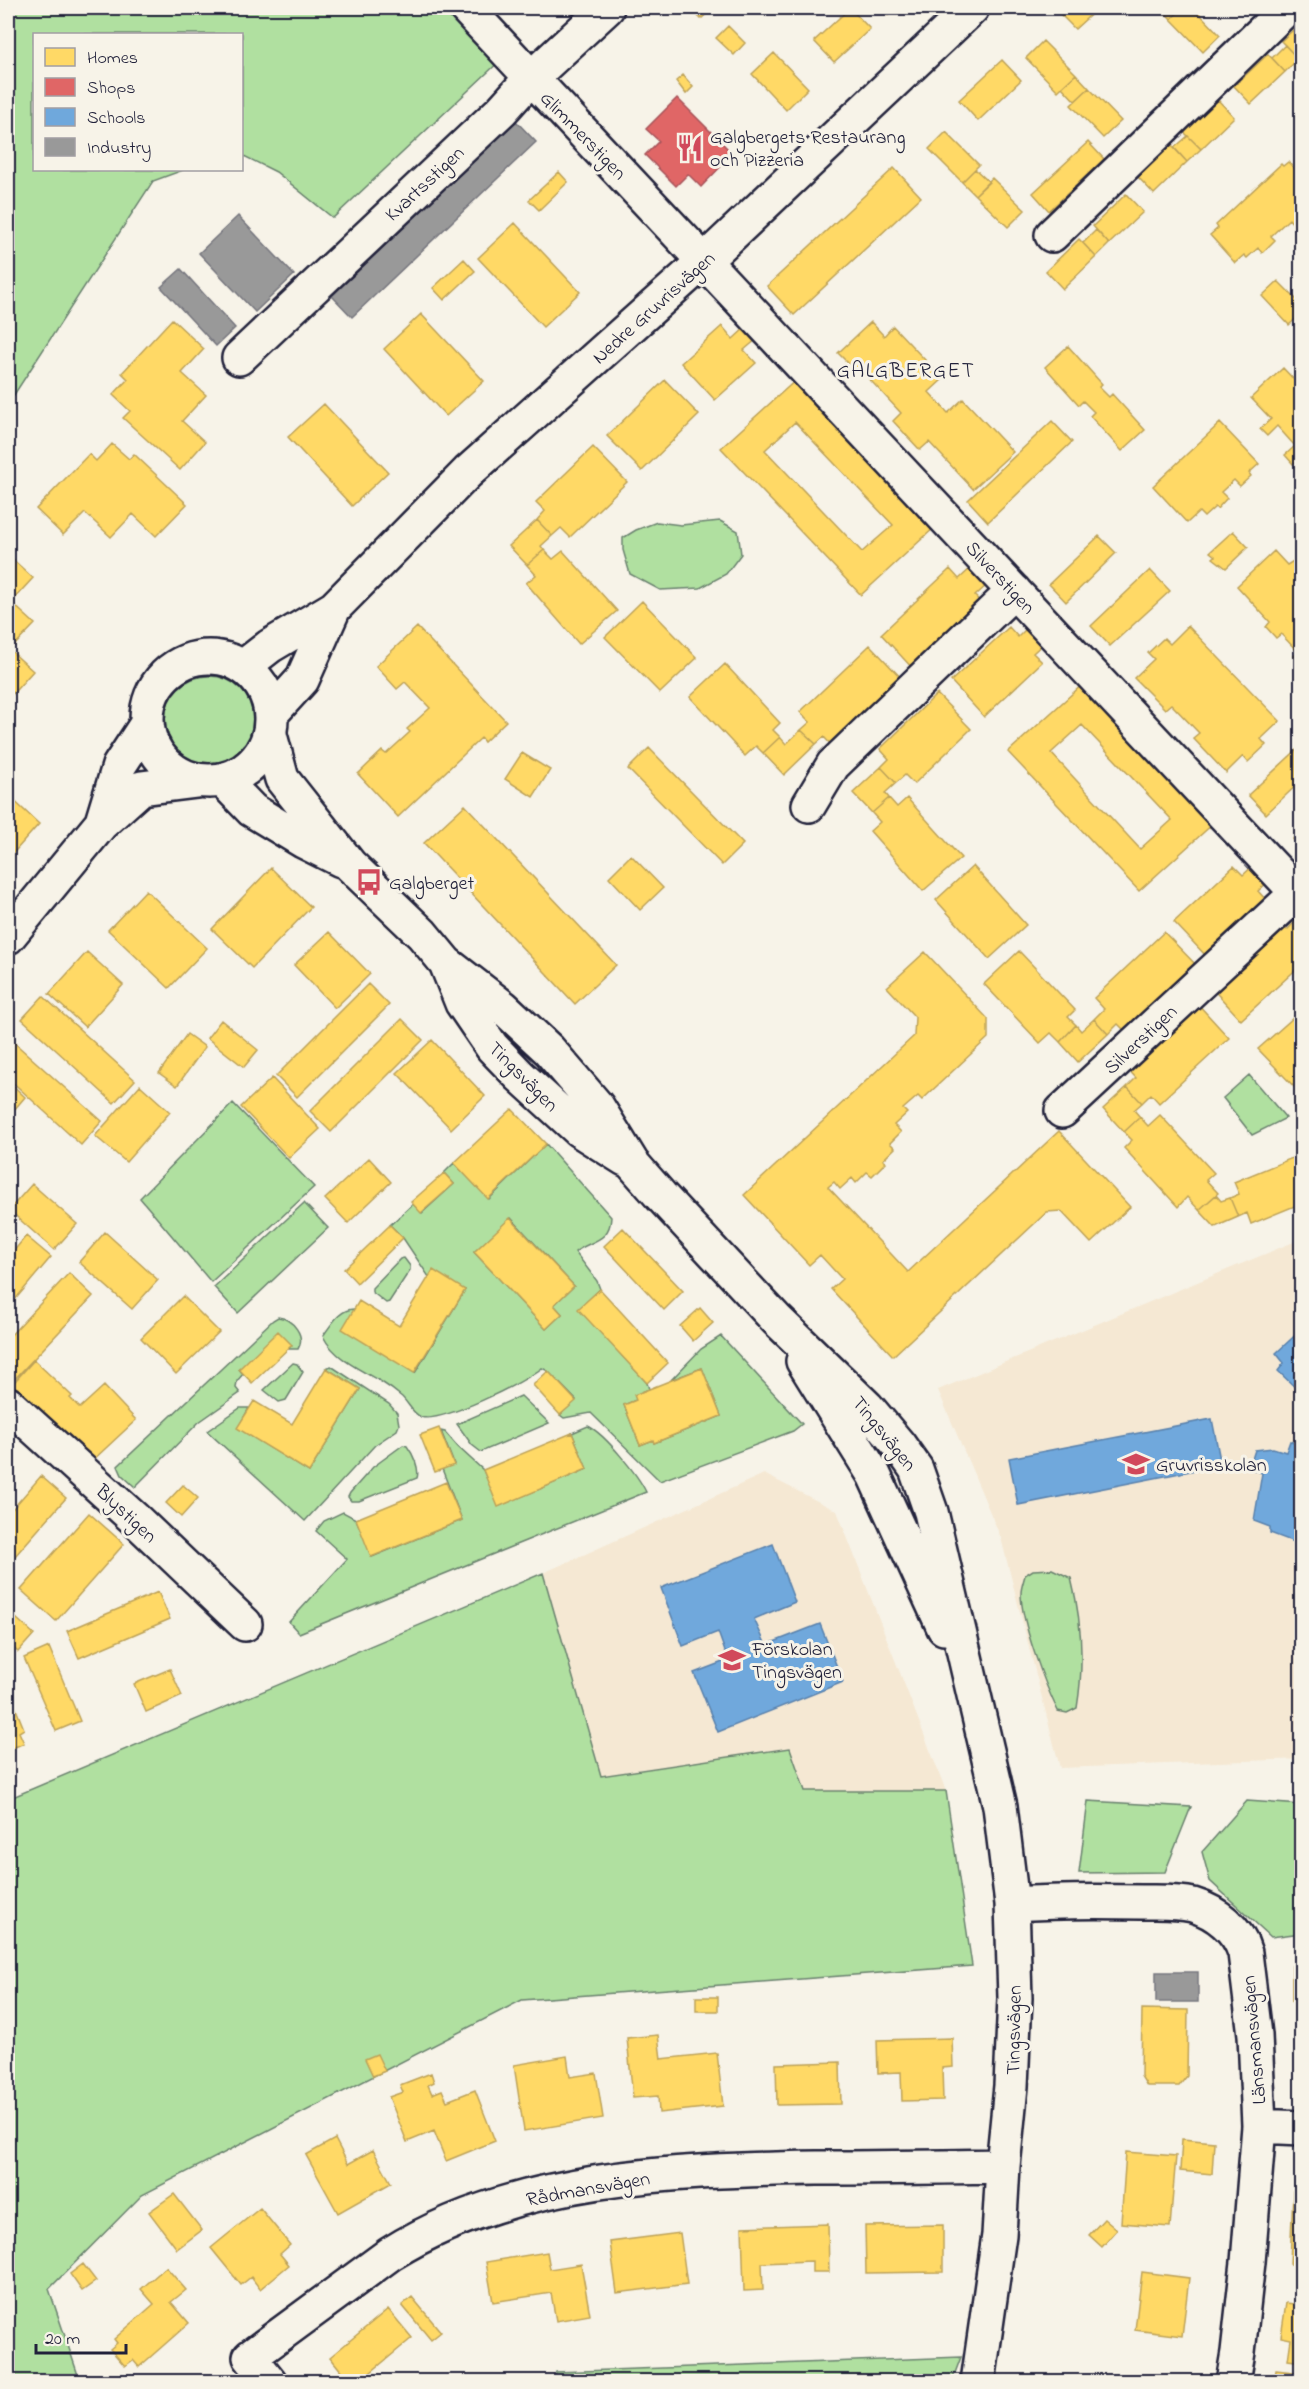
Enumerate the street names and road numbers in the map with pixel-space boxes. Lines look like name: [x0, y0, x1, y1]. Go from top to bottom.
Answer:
street label: Glimmerstigen: [531, 86, 632, 189]
street label: Kvartsstigen: [379, 140, 473, 230]
street label: Nedre Gruvrisvägen: [587, 245, 724, 373]
street label: Silverstigen: [957, 535, 1041, 623]
street label: Silverstigen: [1098, 999, 1186, 1083]
street label: Tingsvägen: [480, 1036, 564, 1121]
street label: Tingsvägen: [843, 1391, 923, 1479]
street label: Blystigen: [87, 1478, 163, 1552]
street label: Länsmansvägen: [1235, 1974, 1277, 2106]
street label: Tingsvägen: [1000, 1985, 1032, 2075]
street label: Rådmansvägen: [524, 2165, 653, 2217]

